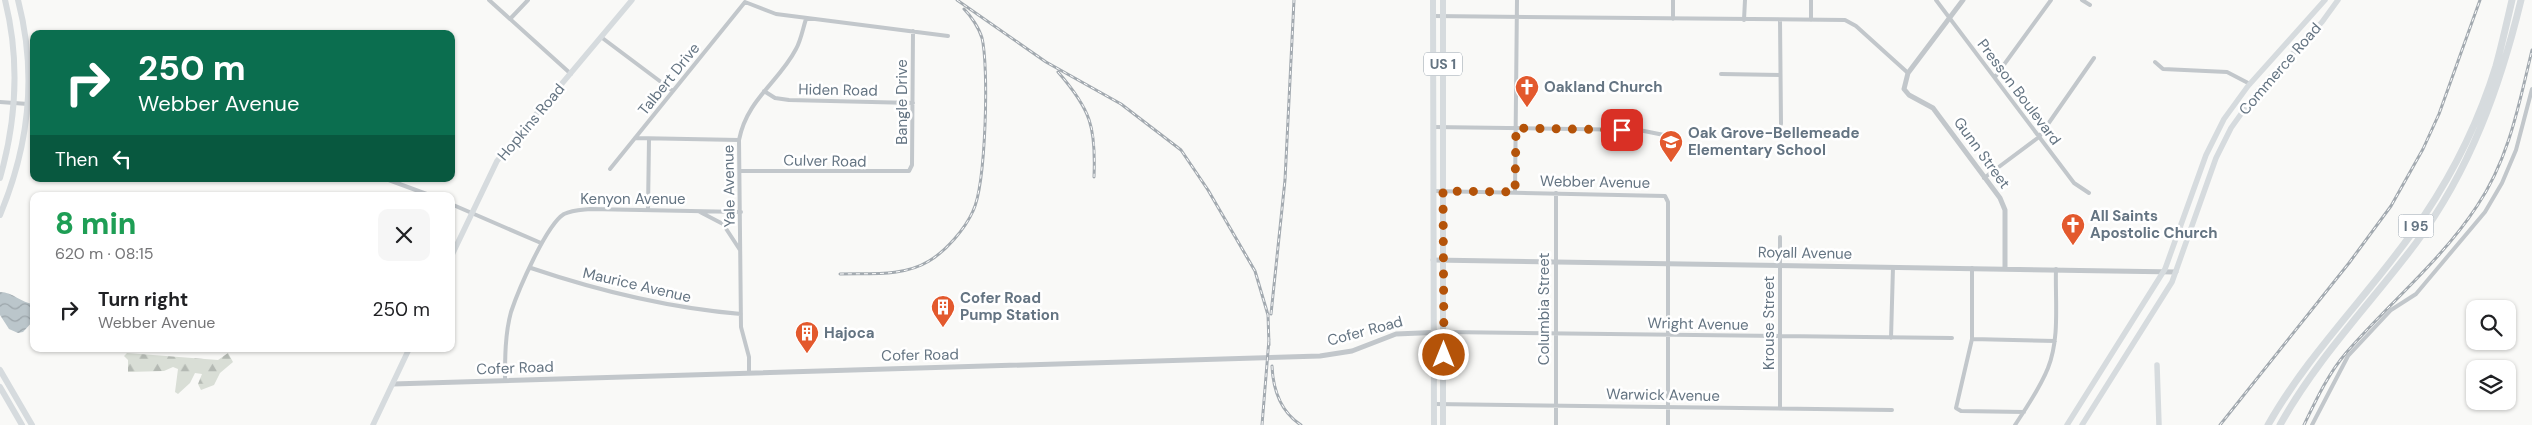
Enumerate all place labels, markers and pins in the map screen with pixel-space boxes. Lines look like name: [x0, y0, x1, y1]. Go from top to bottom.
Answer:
church icon: Oakland Church: [1514, 74, 1540, 108]
place label: Oakland Church: [1544, 77, 1663, 97]
pin: [1601, 109, 1643, 151]
place label: Oak Grove-Bellemeade Elementary School: [1688, 123, 1859, 160]
school or university icon: Oak Grove-Bellemeade Elementary School: [1658, 129, 1684, 163]
place label: All Saints Apostolic Church: [2090, 206, 2218, 243]
church icon: All Saints Apostolic Church: [2060, 212, 2086, 246]
place label: Cofer Road Pump Station: [960, 288, 1059, 325]
building icon: Cofer Road Pump Station: [930, 294, 956, 328]
building icon: Hajoca: [794, 320, 820, 354]
place label: Hajoca: [824, 323, 875, 343]

